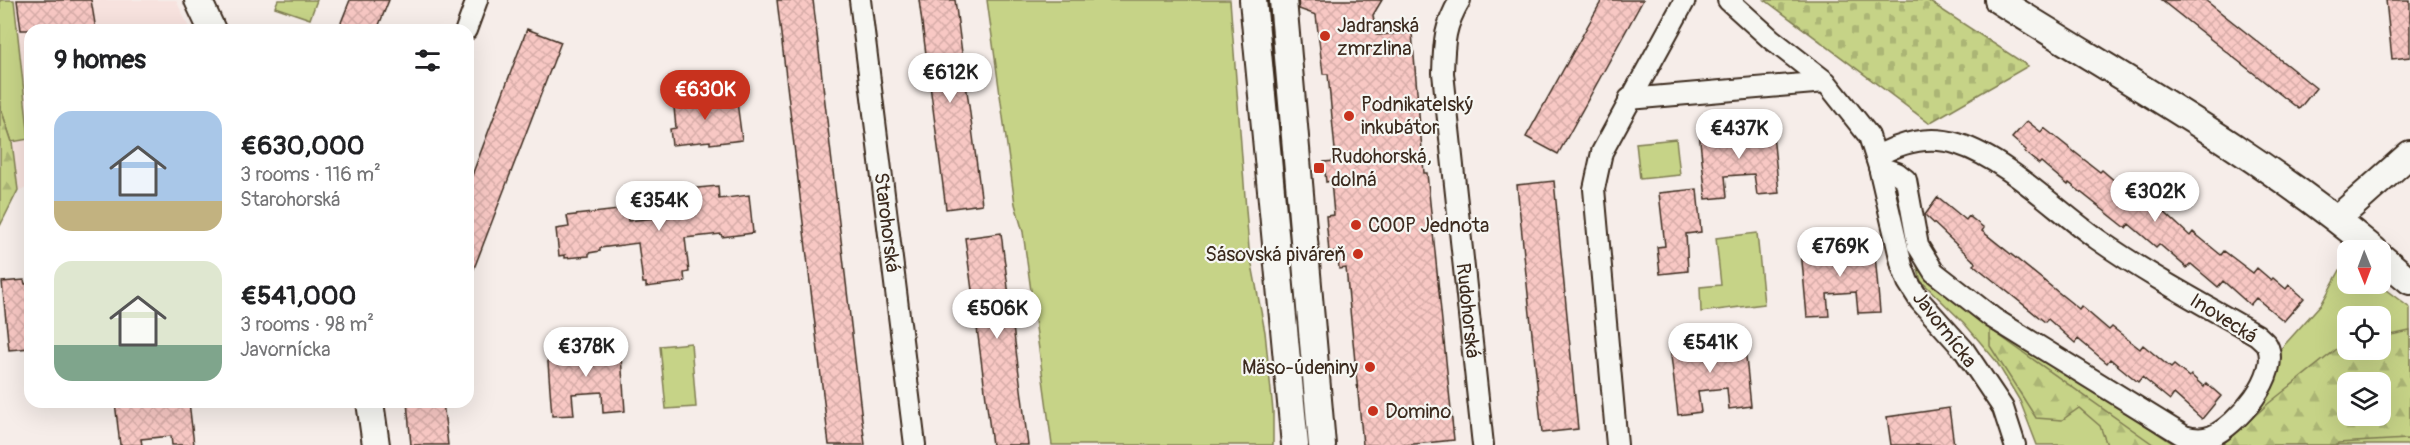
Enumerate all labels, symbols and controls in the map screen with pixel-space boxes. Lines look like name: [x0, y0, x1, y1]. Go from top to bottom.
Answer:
place label: Jadranská zmrzlina: [1337, 13, 1419, 61]
marker: Jadranská zmrzlina: [1318, 29, 1332, 43]
text: 9 homes: [54, 44, 146, 76]
icon: filters: [411, 44, 444, 77]
pin: €612K: [908, 53, 992, 104]
text: €612K: [922, 60, 978, 85]
pin: €630K: [663, 70, 747, 121]
text: €630K: [674, 77, 736, 102]
place label: Podnikatelský inkubátor: [1361, 92, 1473, 140]
marker: Podnikatelský inkubátor: [1342, 109, 1356, 123]
pin: €437K: [1697, 109, 1781, 160]
text: €437K: [1710, 116, 1768, 141]
text: €630,000: [240, 130, 364, 162]
icon: home: [102, 135, 174, 207]
place label: Rudohorská, dolná: [1331, 144, 1432, 192]
marker: Rudohorská, dolná: [1312, 161, 1326, 175]
text: 3 rooms · 116 m²: [240, 162, 381, 187]
street label: Starohorská: [868, 171, 906, 274]
pin: €302K: [2113, 172, 2197, 223]
text: €302K: [2124, 179, 2186, 204]
pin: €354K: [617, 181, 701, 232]
text: Starohorská: [240, 187, 340, 212]
text: €354K: [630, 188, 688, 213]
place label: COOP Jednota: [1368, 213, 1489, 238]
marker: COOP Jednota: [1349, 218, 1363, 232]
pin: €769K: [1798, 227, 1882, 278]
text: €769K: [1811, 234, 1869, 259]
north arrow: [2337, 240, 2391, 294]
map controls: [2337, 240, 2391, 426]
place label: Sásovská piváreň: [1205, 242, 1346, 267]
marker: Sásovská piváreň: [1351, 247, 1365, 261]
street label: Rudohorská: [1451, 262, 1486, 360]
text: €541,000: [240, 280, 356, 312]
icon: home: [102, 285, 174, 357]
street label: Javornícka: [1907, 286, 1982, 373]
street label: Inovecká: [2185, 288, 2262, 349]
pin: €506K: [955, 289, 1039, 340]
text: €506K: [966, 296, 1028, 321]
button: locate: [2337, 306, 2391, 360]
text: 3 rooms · 98 m²: [240, 312, 374, 337]
pin: €541K: [1668, 323, 1752, 374]
pin: €378K: [544, 327, 628, 378]
text: €541K: [1682, 330, 1738, 355]
text: €378K: [557, 334, 615, 359]
text: Javornícka: [240, 337, 330, 362]
place label: Mäso-údeniny: [1242, 355, 1358, 380]
marker: Mäso-údeniny: [1363, 360, 1377, 374]
button: layers: [2337, 372, 2391, 426]
place label: Domino: [1385, 399, 1452, 424]
marker: Domino: [1366, 404, 1380, 418]

